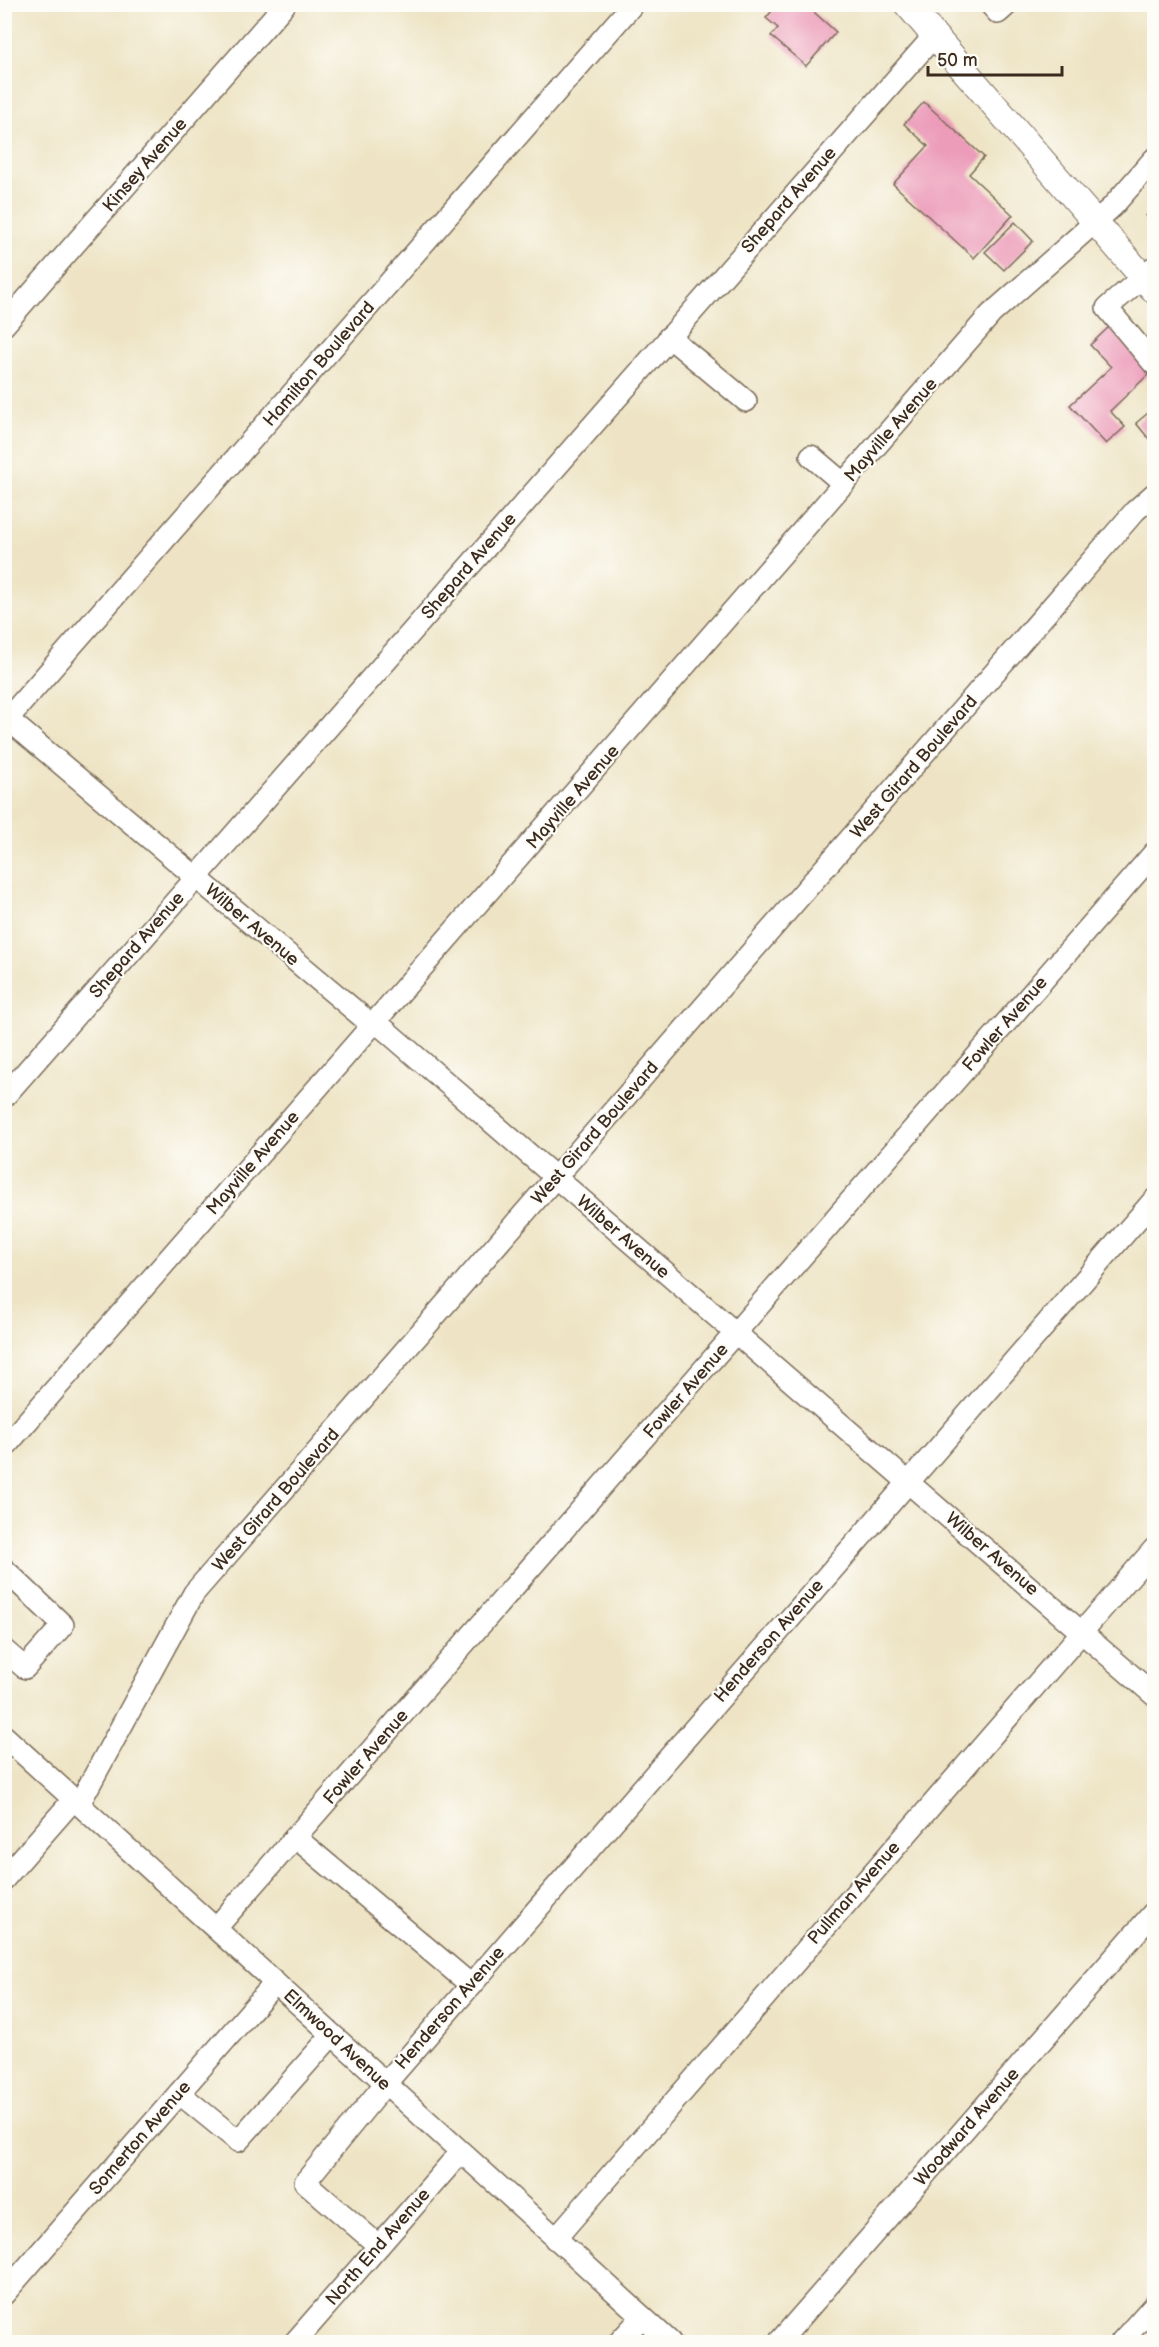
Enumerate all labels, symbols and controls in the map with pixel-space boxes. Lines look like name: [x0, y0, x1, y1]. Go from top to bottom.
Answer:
scale bar: [928, 39, 1062, 77]
text: 50 m: [937, 50, 978, 71]
street label: Kinsey Avenue: [98, 113, 192, 216]
street label: Shepard Avenue: [737, 142, 841, 257]
street label: Hamilton Boulevard: [259, 297, 379, 431]
street label: Mayville Avenue: [840, 374, 942, 486]
street label: Shepard Avenue: [417, 508, 521, 623]
street label: West Girard Boulevard: [846, 691, 982, 843]
street label: Mayville Avenue: [522, 741, 624, 853]
street label: Wilber Avenue: [201, 880, 304, 971]
street label: Shepard Avenue: [85, 887, 189, 1002]
street label: Fowler Avenue: [958, 972, 1052, 1076]
street label: West Girard Boulevard: [527, 1057, 663, 1209]
street label: Mayville Avenue: [202, 1107, 304, 1219]
street label: Wilber Avenue: [572, 1191, 674, 1283]
street label: Fowler Avenue: [639, 1339, 733, 1443]
street label: West Girard Boulevard: [208, 1424, 344, 1576]
street label: Wilber Avenue: [941, 1508, 1043, 1600]
street label: Henderson Avenue: [710, 1575, 828, 1707]
street label: Fowler Avenue: [319, 1705, 413, 1809]
street label: Pullman Avenue: [803, 1837, 905, 1949]
street label: Henderson Avenue: [391, 1942, 509, 2074]
street label: Elmwood Avenue: [279, 1985, 395, 2095]
street label: Woodward Avenue: [910, 2064, 1024, 2190]
street label: Somerton Avenue: [85, 2077, 195, 2199]
street label: North End Avenue: [321, 2184, 435, 2310]

